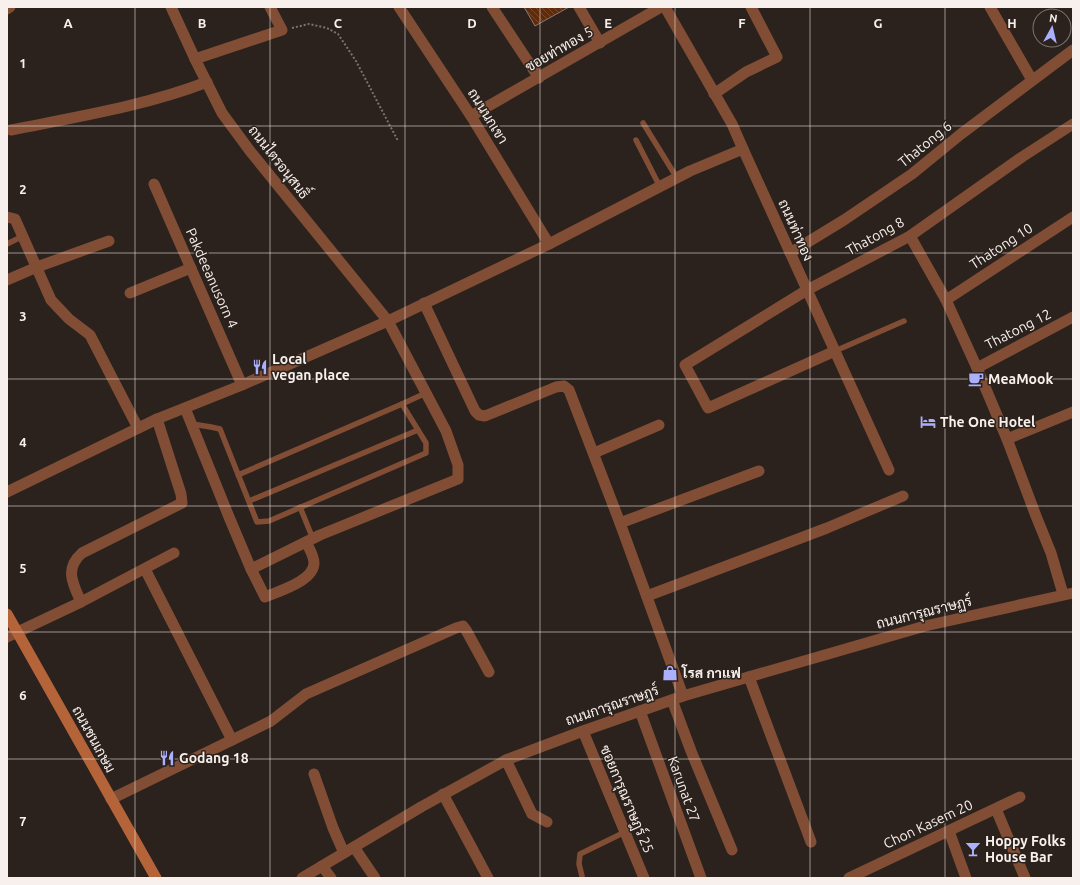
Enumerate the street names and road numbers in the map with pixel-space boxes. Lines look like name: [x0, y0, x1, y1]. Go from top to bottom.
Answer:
street label: ซอยท่าทอง 5: [522, 23, 596, 75]
street label: ถนนนกเขา: [465, 85, 511, 147]
street label: Thatong 6: [895, 118, 955, 170]
street label: ถนนไตรอนุสนธิ์: [244, 120, 316, 203]
street label: ถนนท่าทอง: [775, 197, 817, 263]
street label: Thatong 8: [843, 213, 907, 258]
street label: Thatong 10: [967, 220, 1035, 272]
street label: Pakdeeanusorn 4: [183, 226, 241, 331]
street label: Thatong 12: [982, 306, 1054, 352]
street label: ถนนการุณราษฏร์: [874, 591, 974, 634]
street label: ถนนการุณราษฏร์: [563, 681, 662, 730]
street label: ถนนชนเกษม: [69, 703, 119, 775]
street label: ซอยการุณราษฎร์ 25: [595, 742, 658, 856]
street label: Karunat 27: [665, 754, 703, 824]
street label: Chon Kasem 20: [881, 796, 975, 852]

